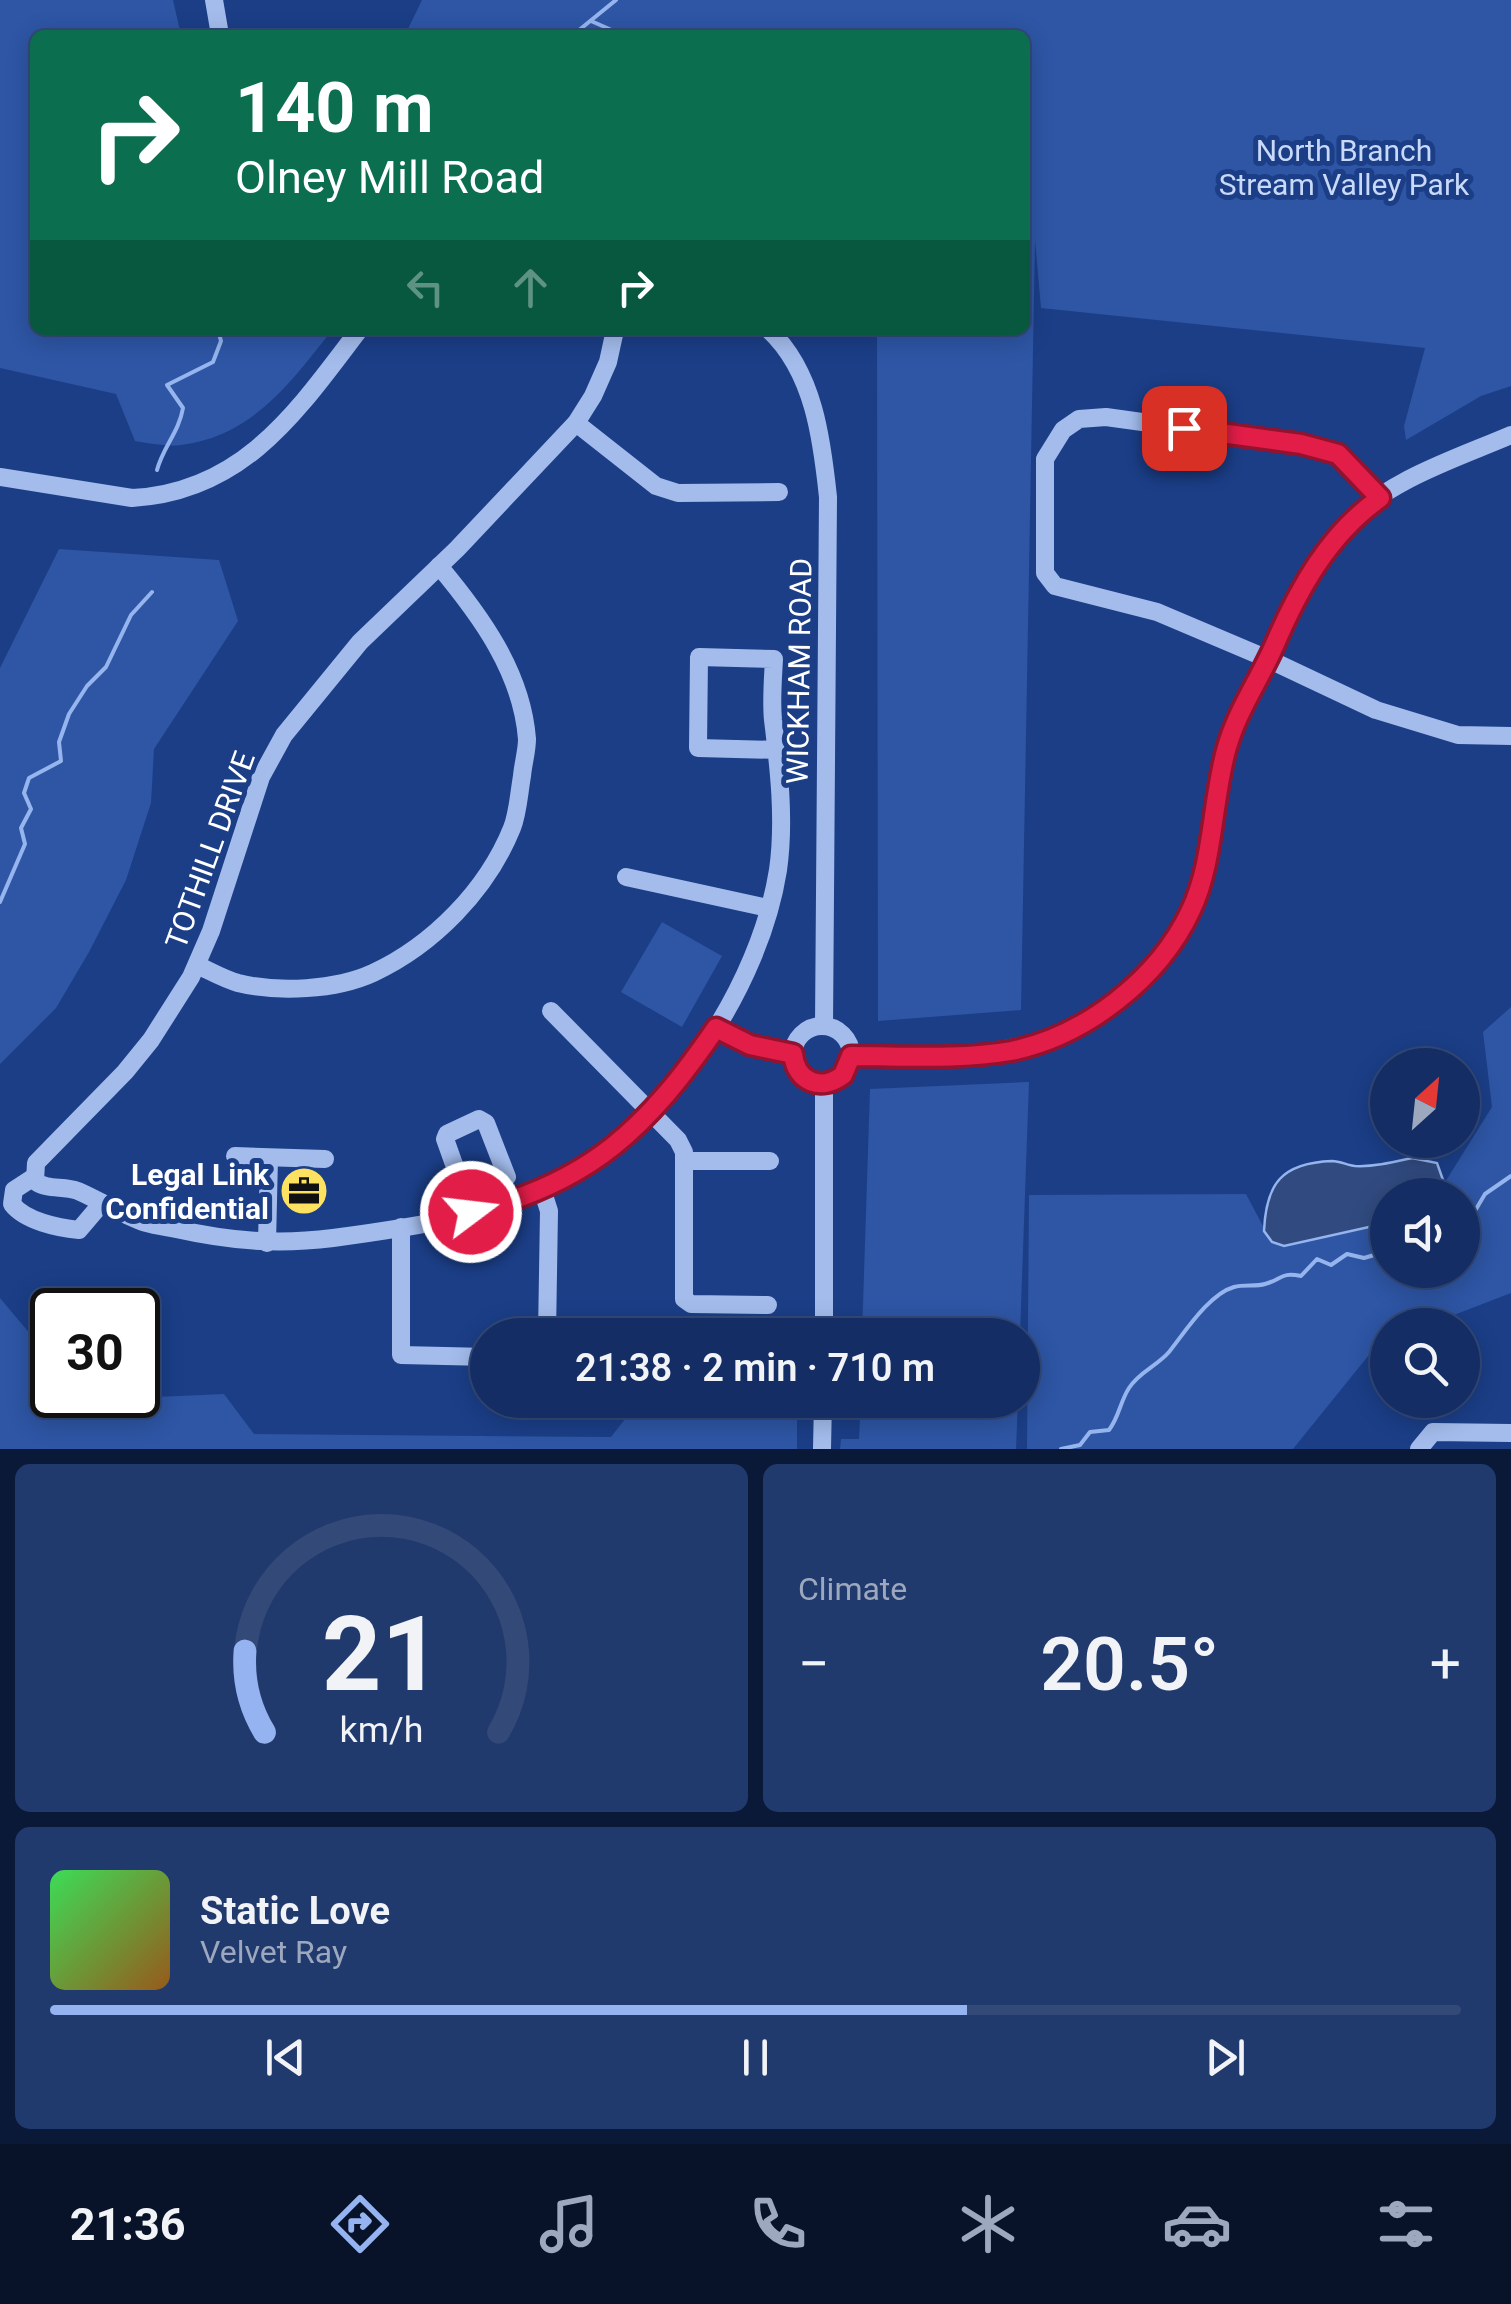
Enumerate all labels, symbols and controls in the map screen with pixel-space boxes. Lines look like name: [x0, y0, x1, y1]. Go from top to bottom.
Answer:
text: 140 m: [235, 67, 434, 149]
icon: right: [70, 70, 200, 200]
park label: North Branch Stream Valley Park: [1219, 133, 1470, 202]
text: Olney Mill Road: [235, 151, 544, 204]
icon: left: [398, 260, 453, 315]
icon: ahead: [503, 260, 558, 315]
icon: right: [608, 260, 663, 315]
pin: [1142, 386, 1227, 471]
icon: arrive: [1157, 401, 1212, 456]
street label: WICKHAM ROAD: [780, 558, 818, 784]
street label: TOTHILL DRIVE: [158, 747, 262, 953]
north arrow: [1370, 1048, 1480, 1158]
map controls: [1370, 1048, 1480, 1418]
place label: Legal Link Confidential: [105, 1157, 270, 1226]
position arrow: [419, 1160, 523, 1264]
office icon: Legal Link Confidential: [278, 1165, 330, 1217]
button: sound: [1370, 1178, 1480, 1288]
speed limit sign: 30: [30, 1288, 160, 1418]
button: search: [1370, 1308, 1480, 1418]
text: 21:38 · 2 min · 710 m: [575, 1346, 935, 1390]
text: Climate: [798, 1570, 907, 1608]
text: 21: [322, 1594, 441, 1715]
text: 20.5°: [1040, 1620, 1219, 1708]
text: −: [798, 1632, 829, 1696]
text: +: [1430, 1632, 1461, 1696]
text: km/h: [340, 1709, 423, 1751]
text: Static Love: [200, 1889, 390, 1933]
text: Velvet Ray: [200, 1933, 347, 1971]
icon: previous: [258, 2030, 313, 2085]
icon: pause: [728, 2030, 783, 2085]
icon: next: [1198, 2030, 1253, 2085]
icon: directions: [325, 2189, 395, 2259]
icon: music: [534, 2189, 604, 2259]
icon: phone: [743, 2189, 813, 2259]
icon: climate: [953, 2189, 1023, 2259]
icon: car: [1162, 2189, 1232, 2259]
icon: filters: [1371, 2189, 1441, 2259]
text: 21:36: [70, 2198, 186, 2251]

